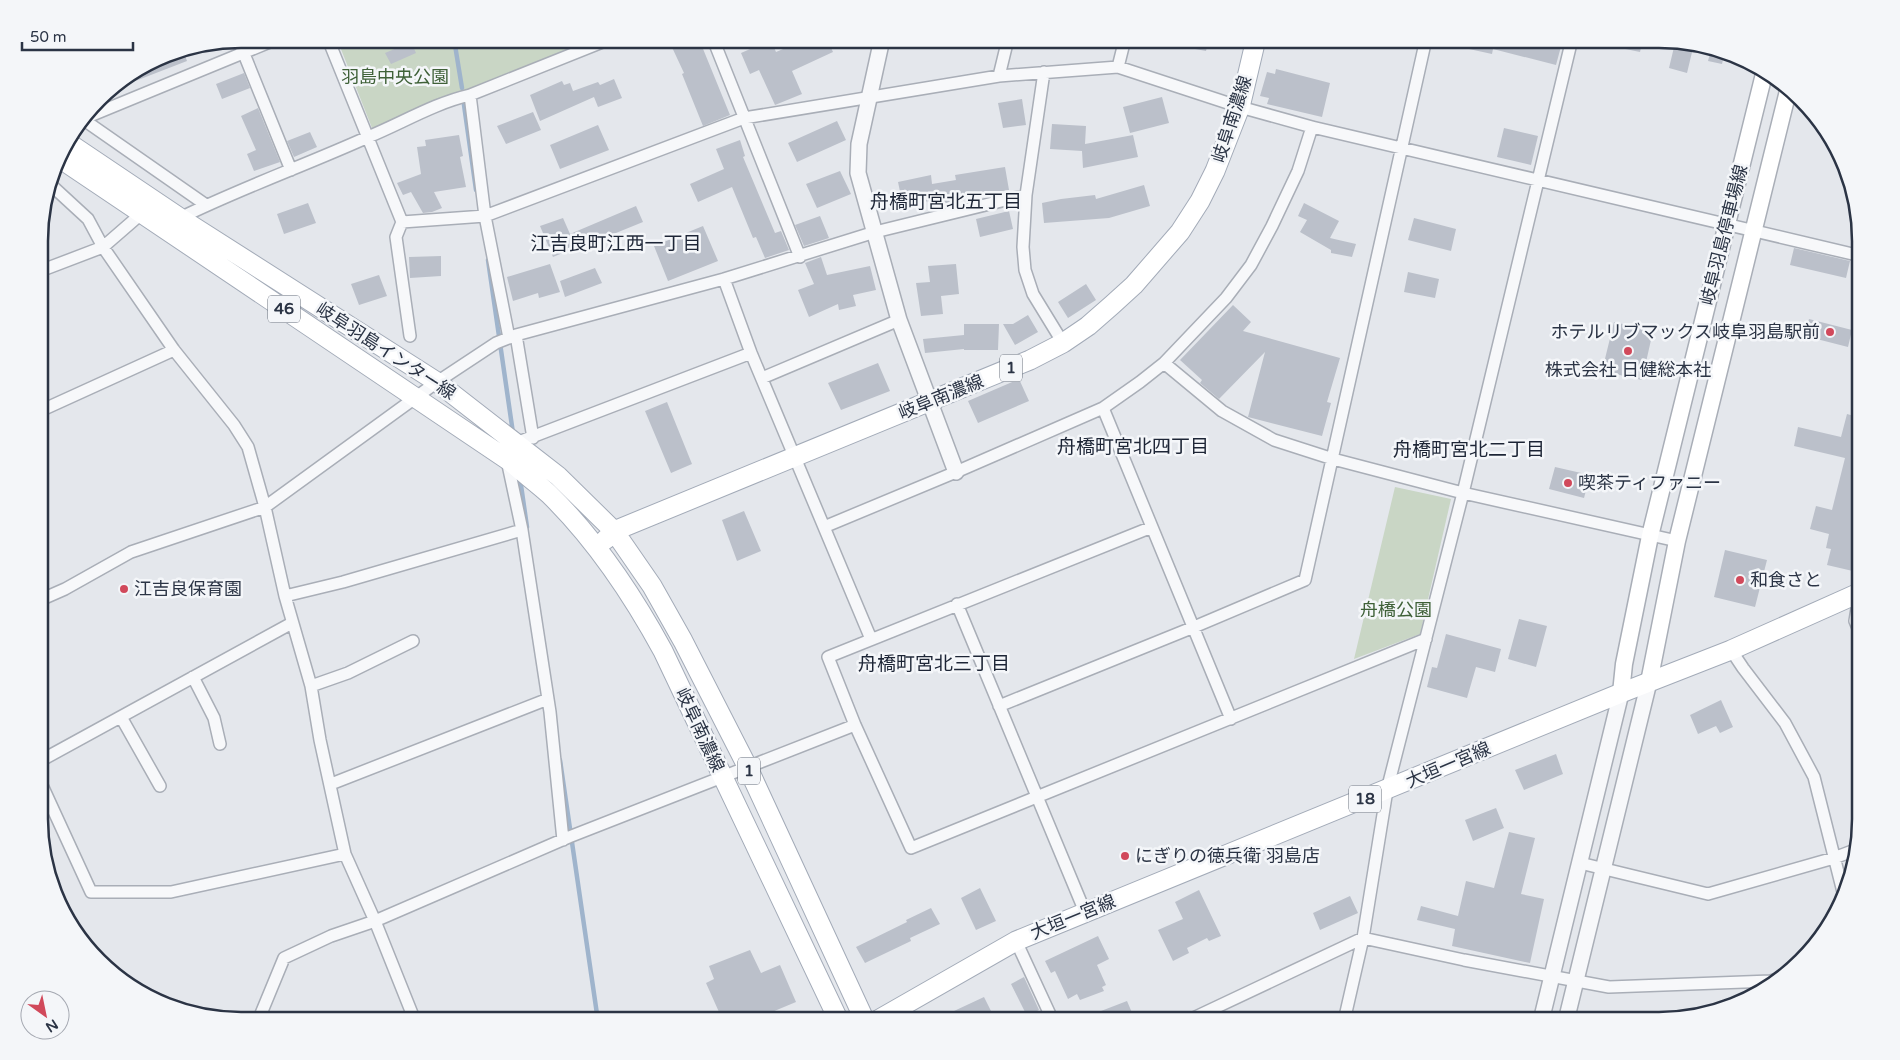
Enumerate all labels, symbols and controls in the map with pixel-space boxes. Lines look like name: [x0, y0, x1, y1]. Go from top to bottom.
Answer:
scale bar: [22, 20, 134, 52]
text: 50 m: [30, 28, 67, 46]
park label: 羽島中央公園: [341, 66, 449, 88]
street label: 岐阜南濃線: [1208, 73, 1256, 165]
street label: 岐阜羽島停車場線: [1696, 162, 1752, 308]
district label: 舟橋町宮北五丁目: [870, 191, 1022, 213]
district label: 江吉良町江西一丁目: [530, 233, 702, 255]
road number: 46: [268, 296, 300, 322]
street label: 岐阜羽島インター線: [312, 298, 460, 404]
place label: ホテルリブマックス岐阜羽島駅前: [1551, 321, 1820, 343]
marker: ホテルリブマックス岐阜羽島駅前: [1824, 326, 1836, 338]
marker: 株式会社 日健総本社: [1622, 345, 1634, 357]
road number: 1: [1000, 354, 1022, 382]
place label: 株式会社 日健総本社: [1545, 359, 1711, 381]
street label: 岐阜南濃線: [895, 370, 987, 424]
district label: 舟橋町宮北四丁目: [1057, 436, 1209, 458]
district label: 舟橋町宮北二丁目: [1393, 439, 1545, 461]
place label: 喫茶ティファニー: [1578, 472, 1721, 494]
marker: 喫茶ティファニー: [1562, 477, 1574, 489]
place label: 和食さと: [1750, 569, 1822, 591]
marker: 和食さと: [1734, 574, 1746, 586]
place label: 江吉良保育園: [134, 578, 242, 600]
marker: 江吉良保育園: [118, 583, 130, 595]
park label: 舟橋公園: [1360, 599, 1432, 621]
district label: 舟橋町宮北三丁目: [858, 653, 1010, 675]
street label: 岐阜南濃線: [671, 685, 729, 775]
street label: 大垣一宮線: [1402, 737, 1494, 793]
road number: 1: [738, 758, 760, 784]
road number: 18: [1349, 786, 1381, 812]
place label: にぎりの徳兵衛 羽島店: [1135, 845, 1320, 867]
marker: にぎりの徳兵衛 羽島店: [1119, 850, 1131, 862]
street label: 大垣一宮線: [1027, 890, 1119, 944]
north arrow: [20, 990, 70, 1040]
text: N: [42, 1015, 61, 1036]

